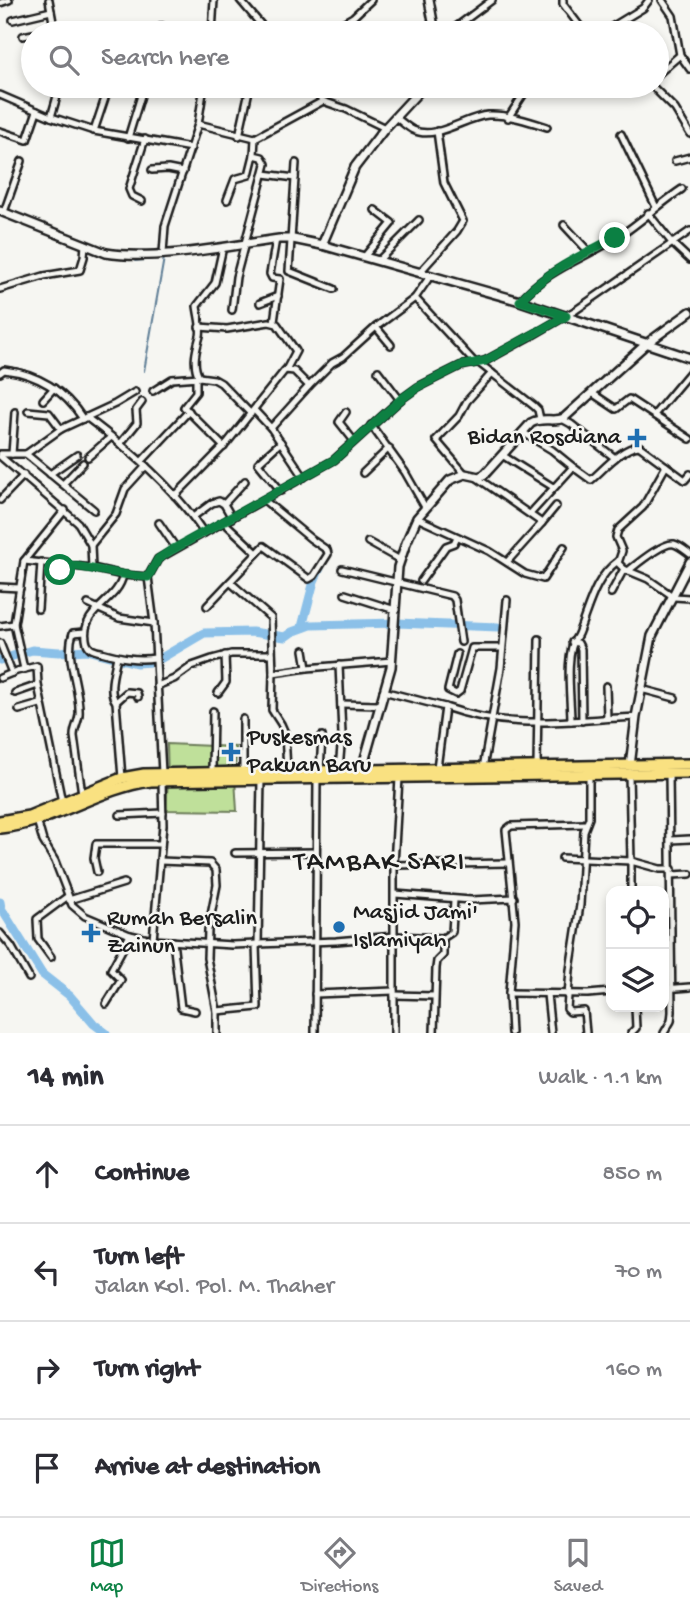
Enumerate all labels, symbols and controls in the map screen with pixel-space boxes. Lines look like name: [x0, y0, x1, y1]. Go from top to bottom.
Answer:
search box: [21, 21, 669, 98]
icon: search: [45, 41, 83, 79]
text: Search here: [101, 44, 229, 75]
route end: [599, 222, 630, 253]
place label: Bidan Rosdiana: [467, 424, 622, 453]
marker: Bidan Rosdiana: [627, 428, 647, 448]
route start: [44, 554, 75, 585]
place label: Puskesmas Pakuan Baru: [246, 724, 371, 781]
marker: Puskesmas Pakuan Baru: [221, 742, 241, 762]
district label: TAMBAK SARI: [292, 847, 466, 880]
map controls: [606, 886, 669, 1012]
button: locate: [606, 886, 669, 949]
place label: Masjid Jami' Islamiyah: [353, 899, 478, 956]
place label: Rumah Bersalin Zainun: [107, 905, 258, 962]
marker: Masjid Jami' Islamiyah: [331, 919, 347, 935]
marker: Rumah Bersalin Zainun: [81, 923, 101, 943]
button: layers: [606, 949, 669, 1012]
text: 14 min: [28, 1061, 103, 1096]
text: Walk · 1.1 km: [538, 1065, 662, 1092]
icon: ahead: [28, 1155, 66, 1193]
text: Continue: [95, 1159, 189, 1190]
text: 850 m: [602, 1161, 662, 1188]
text: Turn left: [95, 1243, 183, 1274]
icon: left: [28, 1253, 66, 1291]
text: 70 m: [615, 1259, 662, 1286]
text: Jalan Kol. Pol. M. Thaher: [95, 1274, 334, 1301]
icon: right: [28, 1351, 66, 1389]
text: Turn right: [95, 1355, 199, 1386]
text: 160 m: [606, 1357, 662, 1384]
icon: arrive: [28, 1449, 66, 1487]
text: Arrive at destination: [95, 1453, 320, 1484]
tab: Map: [88, 1534, 126, 1599]
tab: Directions: [301, 1534, 378, 1599]
tab: Saved: [554, 1534, 602, 1599]

